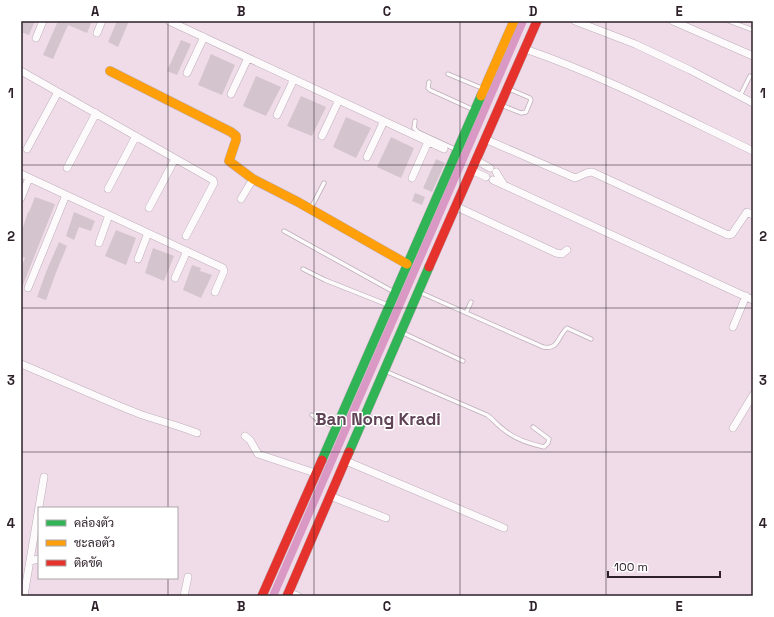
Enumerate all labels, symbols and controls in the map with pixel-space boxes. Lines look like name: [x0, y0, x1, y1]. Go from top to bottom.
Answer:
text: A: [91, 3, 100, 20]
text: B: [237, 3, 246, 20]
text: C: [383, 3, 391, 20]
text: D: [529, 3, 538, 20]
text: E: [675, 3, 683, 20]
text: 1: [8, 85, 14, 102]
text: 1: [760, 85, 766, 102]
text: 2: [7, 228, 15, 245]
text: 2: [759, 228, 767, 245]
text: 3: [7, 372, 15, 389]
text: 3: [759, 372, 767, 389]
district label: Ban Nong Kradi: [315, 408, 441, 430]
legend: [38, 507, 178, 579]
text: 4: [7, 515, 15, 532]
text: คล่องตัว: [74, 515, 114, 531]
text: 4: [759, 515, 767, 532]
text: ชะลอตัว: [74, 535, 115, 551]
scale bar: [608, 553, 720, 579]
text: ติดขัด: [74, 555, 103, 571]
text: 100 m: [614, 559, 648, 575]
text: A: [91, 598, 100, 615]
text: B: [237, 598, 246, 615]
text: C: [383, 598, 391, 615]
text: D: [529, 598, 538, 615]
text: E: [675, 598, 683, 615]

